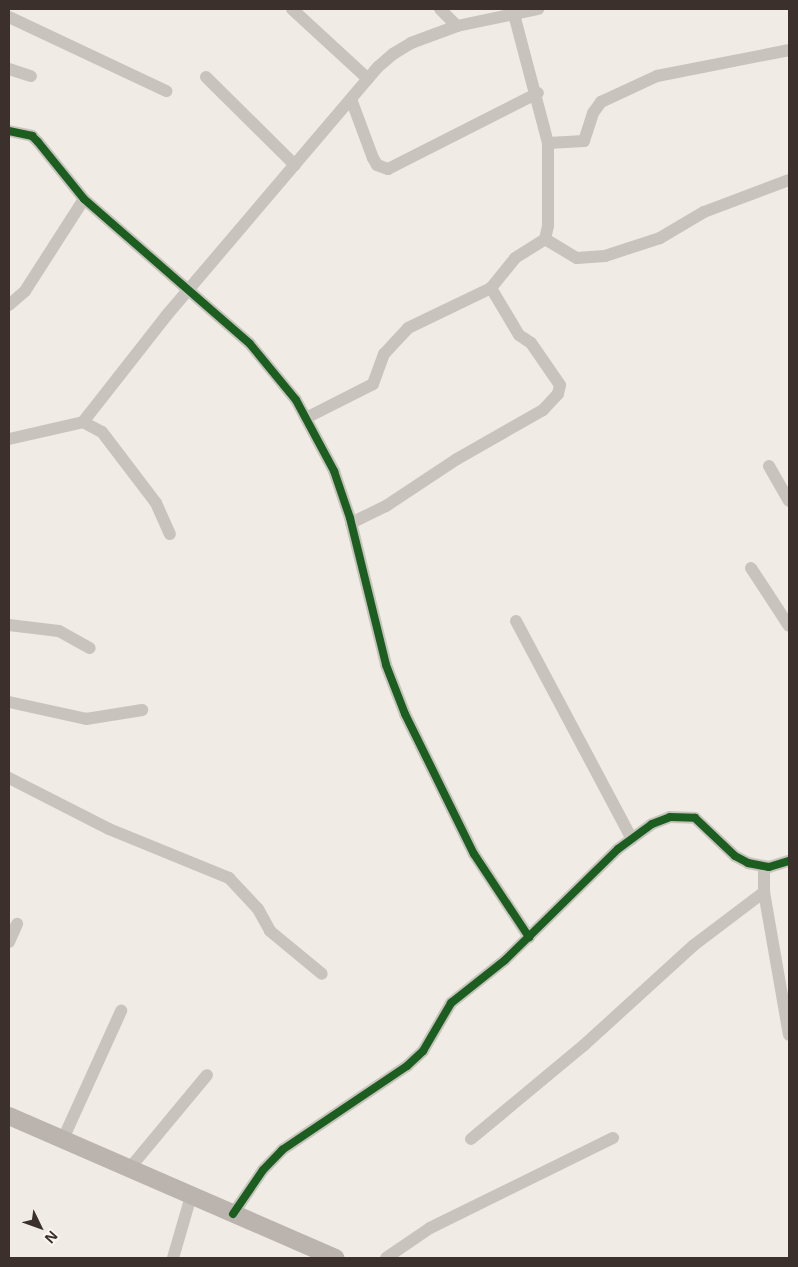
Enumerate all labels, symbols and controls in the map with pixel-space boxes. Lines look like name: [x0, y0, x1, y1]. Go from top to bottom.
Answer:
north arrow: [15, 1202, 65, 1252]
text: N: [41, 1227, 62, 1248]

